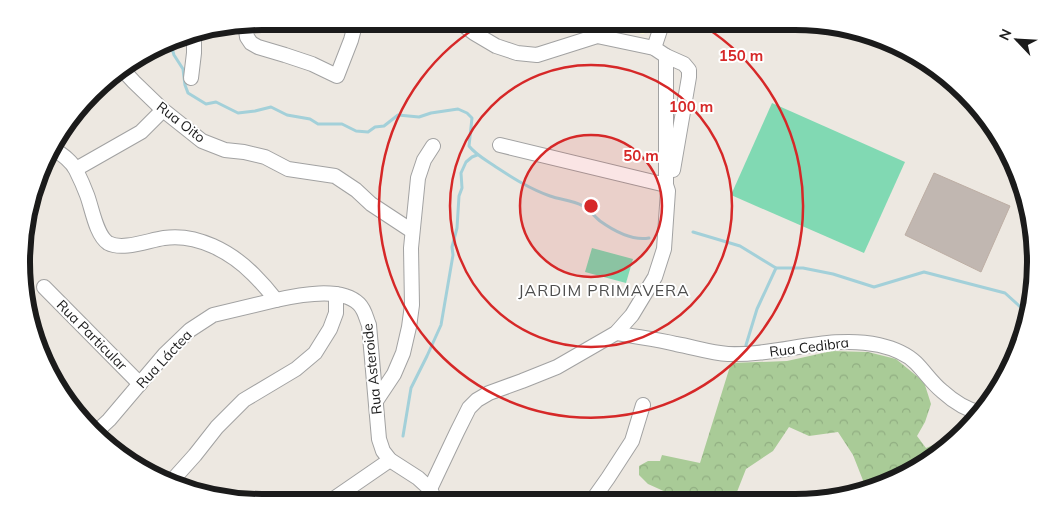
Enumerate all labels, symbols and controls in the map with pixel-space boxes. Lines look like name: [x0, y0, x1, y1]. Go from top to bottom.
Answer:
north arrow: [992, 15, 1042, 65]
text: N: [995, 26, 1016, 43]
text: 150 m: [719, 46, 763, 65]
street label: Rua Oito: [153, 97, 209, 147]
text: 100 m: [669, 97, 713, 116]
text: 50 m: [623, 146, 659, 165]
centre of rings: [582, 197, 600, 215]
district label: JARDIM PRIMAVERA: [518, 280, 690, 300]
street label: Rua Particular: [53, 296, 132, 375]
street label: Rua Asteroide: [358, 322, 386, 416]
street label: Rua Láctea: [132, 326, 196, 392]
street label: Rua Cedibra: [768, 333, 850, 361]

